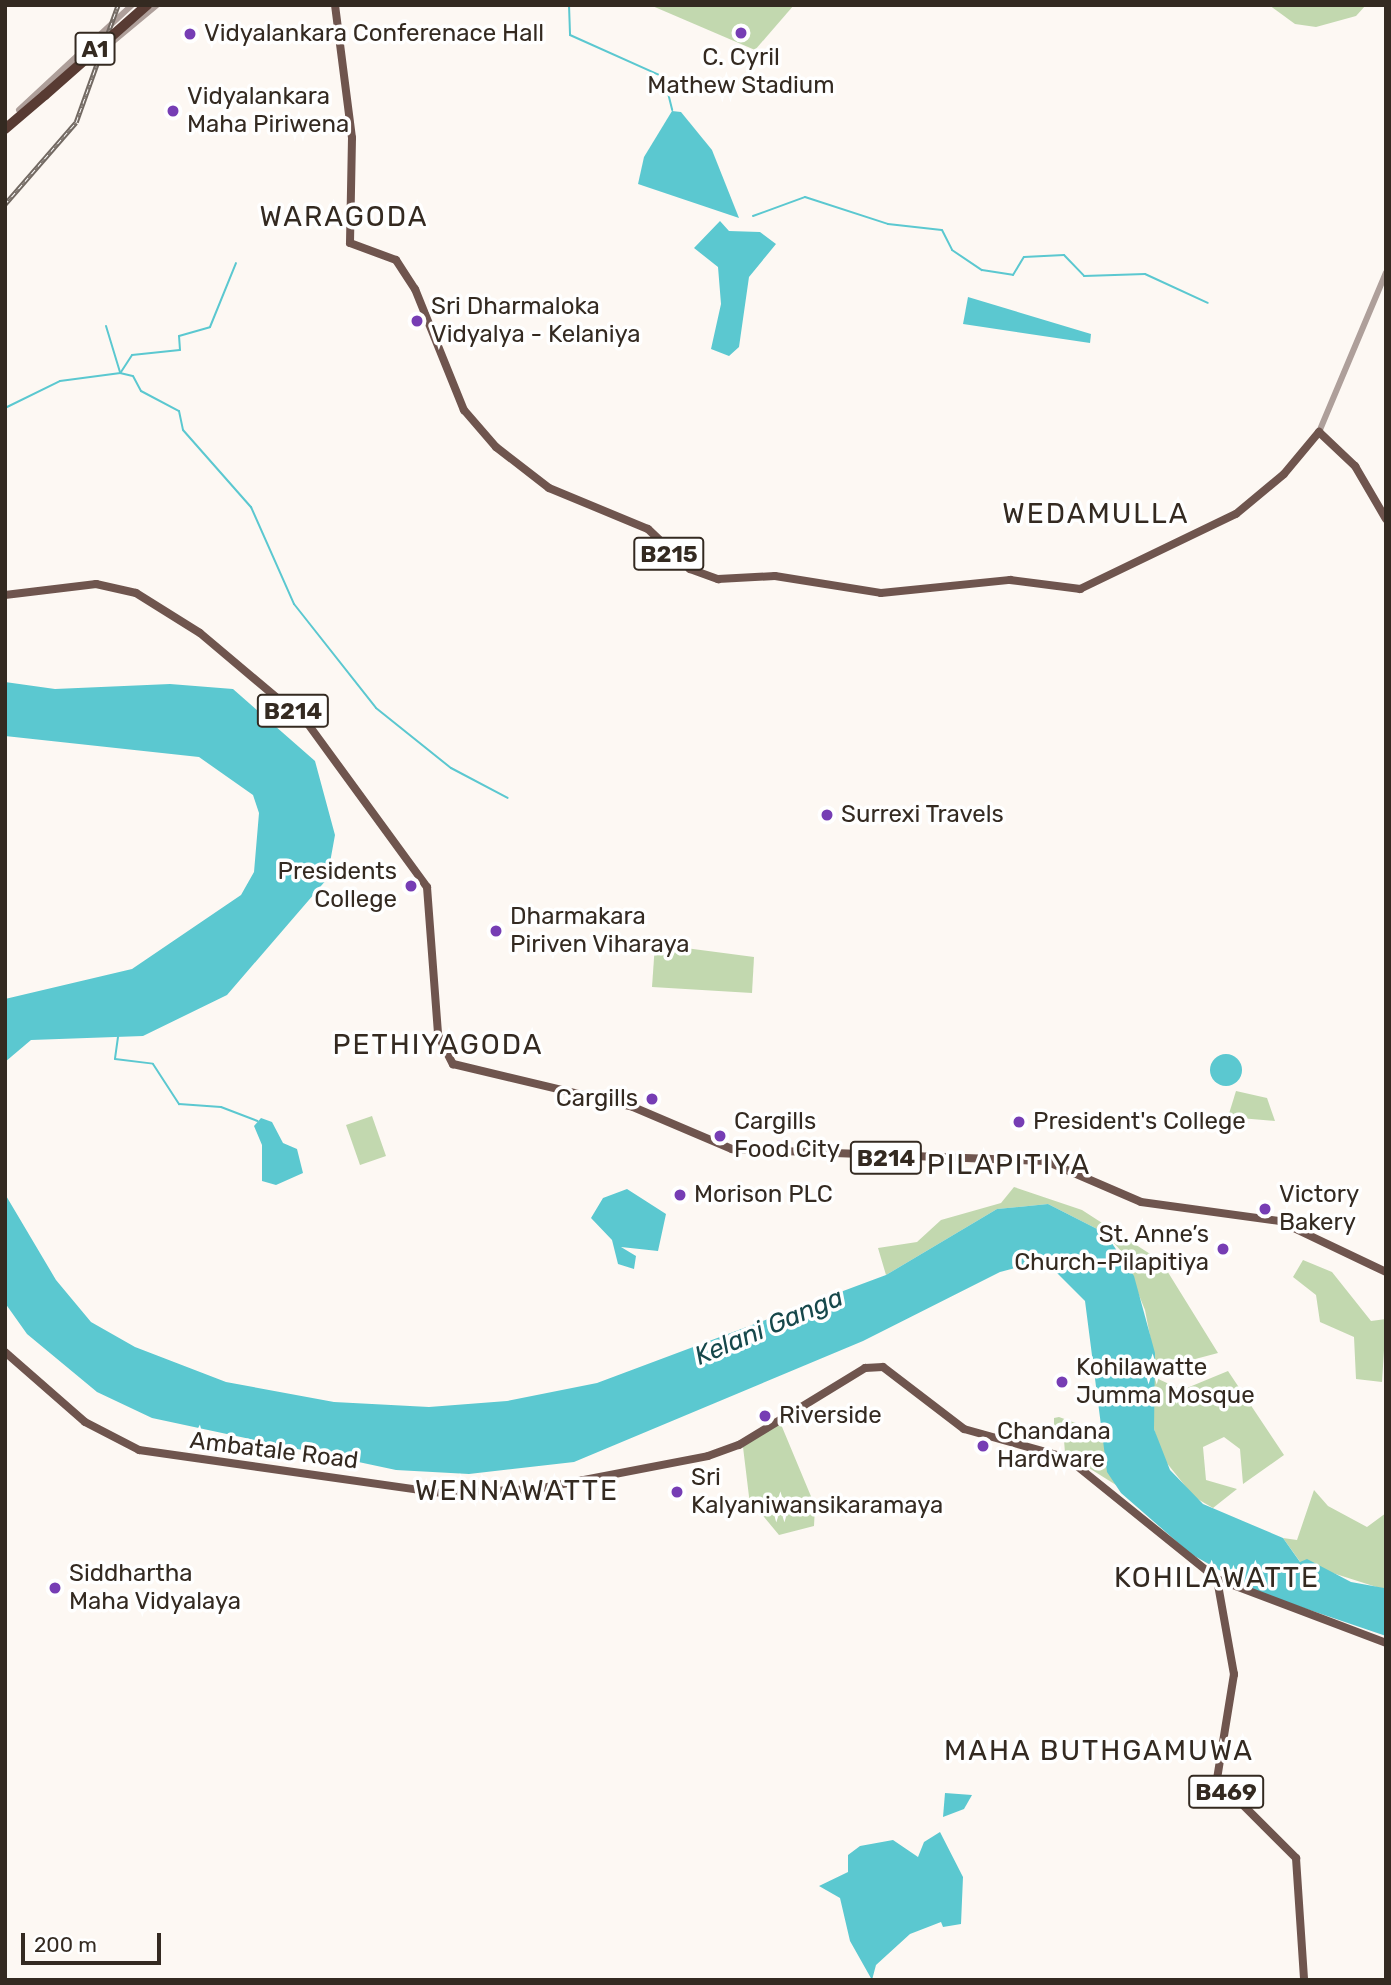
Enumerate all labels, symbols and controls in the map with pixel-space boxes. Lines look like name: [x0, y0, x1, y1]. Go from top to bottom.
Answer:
place label: Vidyalankara Conferenace Hall: [204, 20, 544, 48]
marker: C. Cyril Mathew Stadium: [733, 25, 749, 41]
marker: Vidyalankara Conferenace Hall: [182, 26, 198, 42]
road number: A1: [74, 30, 116, 68]
place label: C. Cyril Mathew Stadium: [647, 44, 835, 100]
place label: Vidyalankara Maha Piriwena: [187, 83, 349, 139]
marker: Vidyalankara Maha Piriwena: [165, 103, 181, 119]
district label: WARAGODA: [261, 200, 427, 234]
place label: Sri Dharmaloka Vidyalya - Kelaniya: [431, 293, 641, 349]
marker: Sri Dharmaloka Vidyalya - Kelaniya: [409, 313, 425, 329]
district label: WEDAMULLA: [1003, 497, 1189, 531]
road number: B215: [632, 534, 706, 574]
road number: B214: [256, 692, 330, 730]
place label: Surrexi Travels: [841, 801, 1004, 829]
marker: Surrexi Travels: [819, 807, 835, 823]
place label: Presidents College: [278, 858, 397, 914]
marker: Presidents College: [403, 878, 419, 894]
place label: Dharmakara Piriven Viharaya: [510, 903, 690, 959]
marker: Dharmakara Piriven Viharaya: [488, 923, 504, 939]
district label: PETHIYAGODA: [334, 1028, 542, 1062]
place label: Cargills: [556, 1085, 638, 1113]
marker: Cargills: [644, 1091, 660, 1107]
place label: Cargills Food City: [734, 1108, 840, 1164]
place label: President's College: [1033, 1108, 1246, 1136]
marker: President's College: [1011, 1114, 1027, 1130]
marker: Cargills Food City: [712, 1128, 728, 1144]
road number: B214: [849, 1138, 923, 1177]
district label: PILAPITIYA: [928, 1148, 1090, 1182]
place label: Morison PLC: [694, 1181, 833, 1209]
place label: Victory Bakery: [1279, 1181, 1359, 1237]
marker: Morison PLC: [672, 1187, 688, 1203]
marker: Victory Bakery: [1257, 1201, 1273, 1217]
place label: St. Anne’s Church-Pilapitiya: [1014, 1221, 1209, 1277]
marker: St. Anne’s Church-Pilapitiya: [1215, 1241, 1231, 1257]
water label: Kelani Ganga: [690, 1282, 848, 1372]
place label: Kohilawatte Jumma Mosque: [1076, 1354, 1255, 1410]
marker: Kohilawatte Jumma Mosque: [1054, 1374, 1070, 1390]
place label: Riverside: [779, 1402, 882, 1430]
marker: Riverside: [757, 1408, 773, 1424]
place label: Chandana Hardware: [997, 1418, 1111, 1474]
street label: Ambatale Road: [188, 1426, 360, 1476]
marker: Chandana Hardware: [975, 1438, 991, 1454]
place label: Sri Kalyaniwansikaramaya: [691, 1464, 943, 1520]
district label: WENNAWATTE: [416, 1474, 618, 1508]
marker: Sri Kalyaniwansikaramaya: [669, 1484, 685, 1500]
place label: Siddhartha Maha Vidyalaya: [69, 1560, 242, 1616]
district label: KOHILAWATTE: [1115, 1561, 1319, 1595]
marker: Siddhartha Maha Vidyalaya: [47, 1580, 63, 1596]
district label: MAHA BUTHGAMUWA: [945, 1734, 1253, 1768]
road number: B469: [1188, 1772, 1264, 1812]
scale bar: [24, 1918, 164, 1962]
text: 200 m: [34, 1932, 97, 1957]

